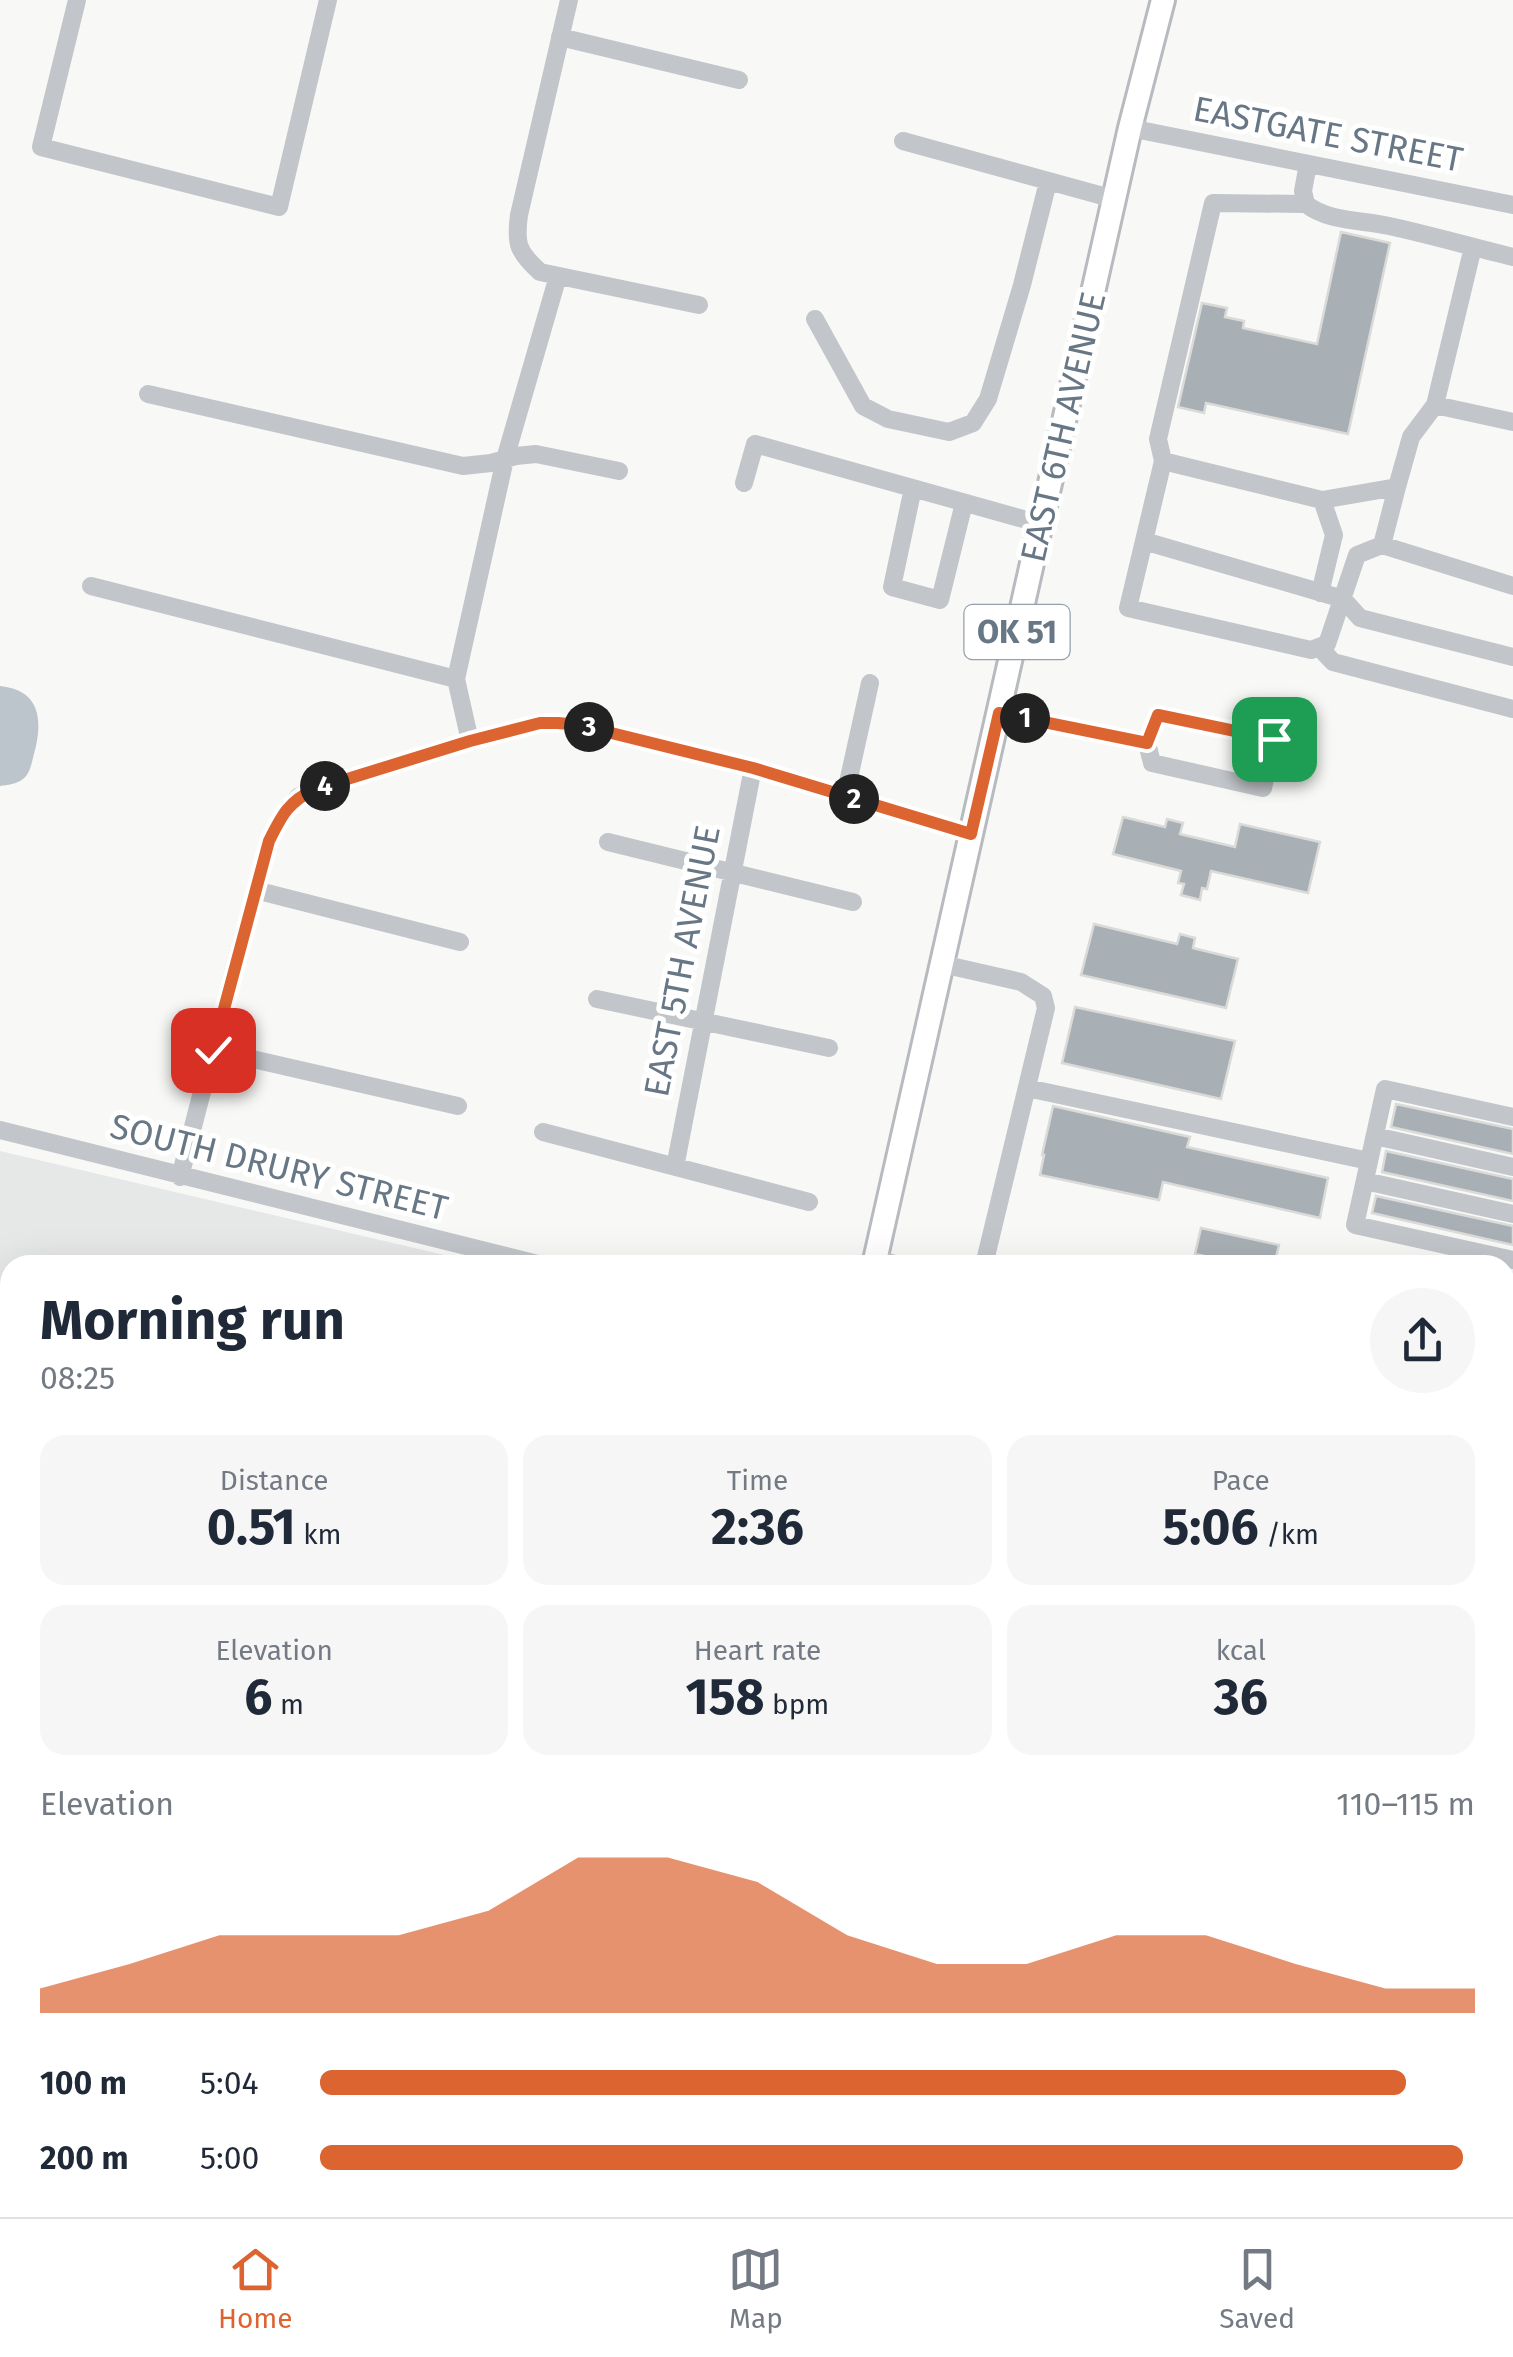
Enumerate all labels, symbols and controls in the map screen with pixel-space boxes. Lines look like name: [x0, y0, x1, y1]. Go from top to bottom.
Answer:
street label: EASTGATE STREET: [1190, 87, 1466, 181]
street label: EAST 6TH AVENUE: [1011, 288, 1115, 566]
road number: OK 51: [964, 605, 1070, 659]
pin: 1: [1000, 693, 1050, 743]
pin: [1232, 697, 1317, 782]
text: 1: [1019, 701, 1032, 734]
pin: 3: [564, 702, 614, 752]
text: 3: [582, 710, 596, 743]
icon: arrive: [1247, 712, 1302, 767]
pin: 4: [300, 761, 350, 811]
text: 4: [317, 769, 333, 802]
pin: 2: [829, 774, 879, 824]
text: 2: [847, 782, 861, 815]
street label: EAST 5TH AVENUE: [635, 822, 729, 1100]
pin: [171, 1008, 256, 1093]
icon: check: [186, 1023, 241, 1078]
street label: SOUTH DRURY STREET: [106, 1105, 452, 1229]
text: Morning run: [40, 1288, 345, 1354]
button: share: [1370, 1288, 1475, 1393]
text: 08:25: [40, 1359, 115, 1397]
text: Distance: [220, 1464, 328, 1497]
text: Time: [727, 1464, 788, 1497]
text: Pace: [1212, 1464, 1270, 1497]
text: 0.51: [207, 1497, 296, 1557]
text: 2:36: [711, 1497, 804, 1557]
text: 5:06: [1163, 1497, 1259, 1557]
text: km: [296, 1518, 342, 1551]
text: /km: [1259, 1518, 1319, 1551]
text: Elevation: [216, 1634, 333, 1667]
text: Heart rate: [694, 1634, 821, 1667]
text: kcal: [1216, 1634, 1266, 1667]
text: 6: [244, 1667, 273, 1727]
text: 158: [686, 1667, 765, 1727]
text: 36: [1214, 1667, 1268, 1727]
text: m: [273, 1688, 304, 1721]
text: bpm: [765, 1688, 829, 1721]
text: Elevation: [40, 1785, 174, 1823]
text: 110–115 m: [1336, 1785, 1475, 1823]
text: 100 m: [40, 2064, 127, 2102]
text: 5:04: [200, 2064, 259, 2102]
text: 200 m: [40, 2139, 129, 2177]
text: 5:00: [200, 2139, 259, 2177]
tab: Home: [218, 2242, 293, 2335]
tab: Map: [728, 2242, 783, 2335]
tab: Saved: [1219, 2242, 1295, 2335]

